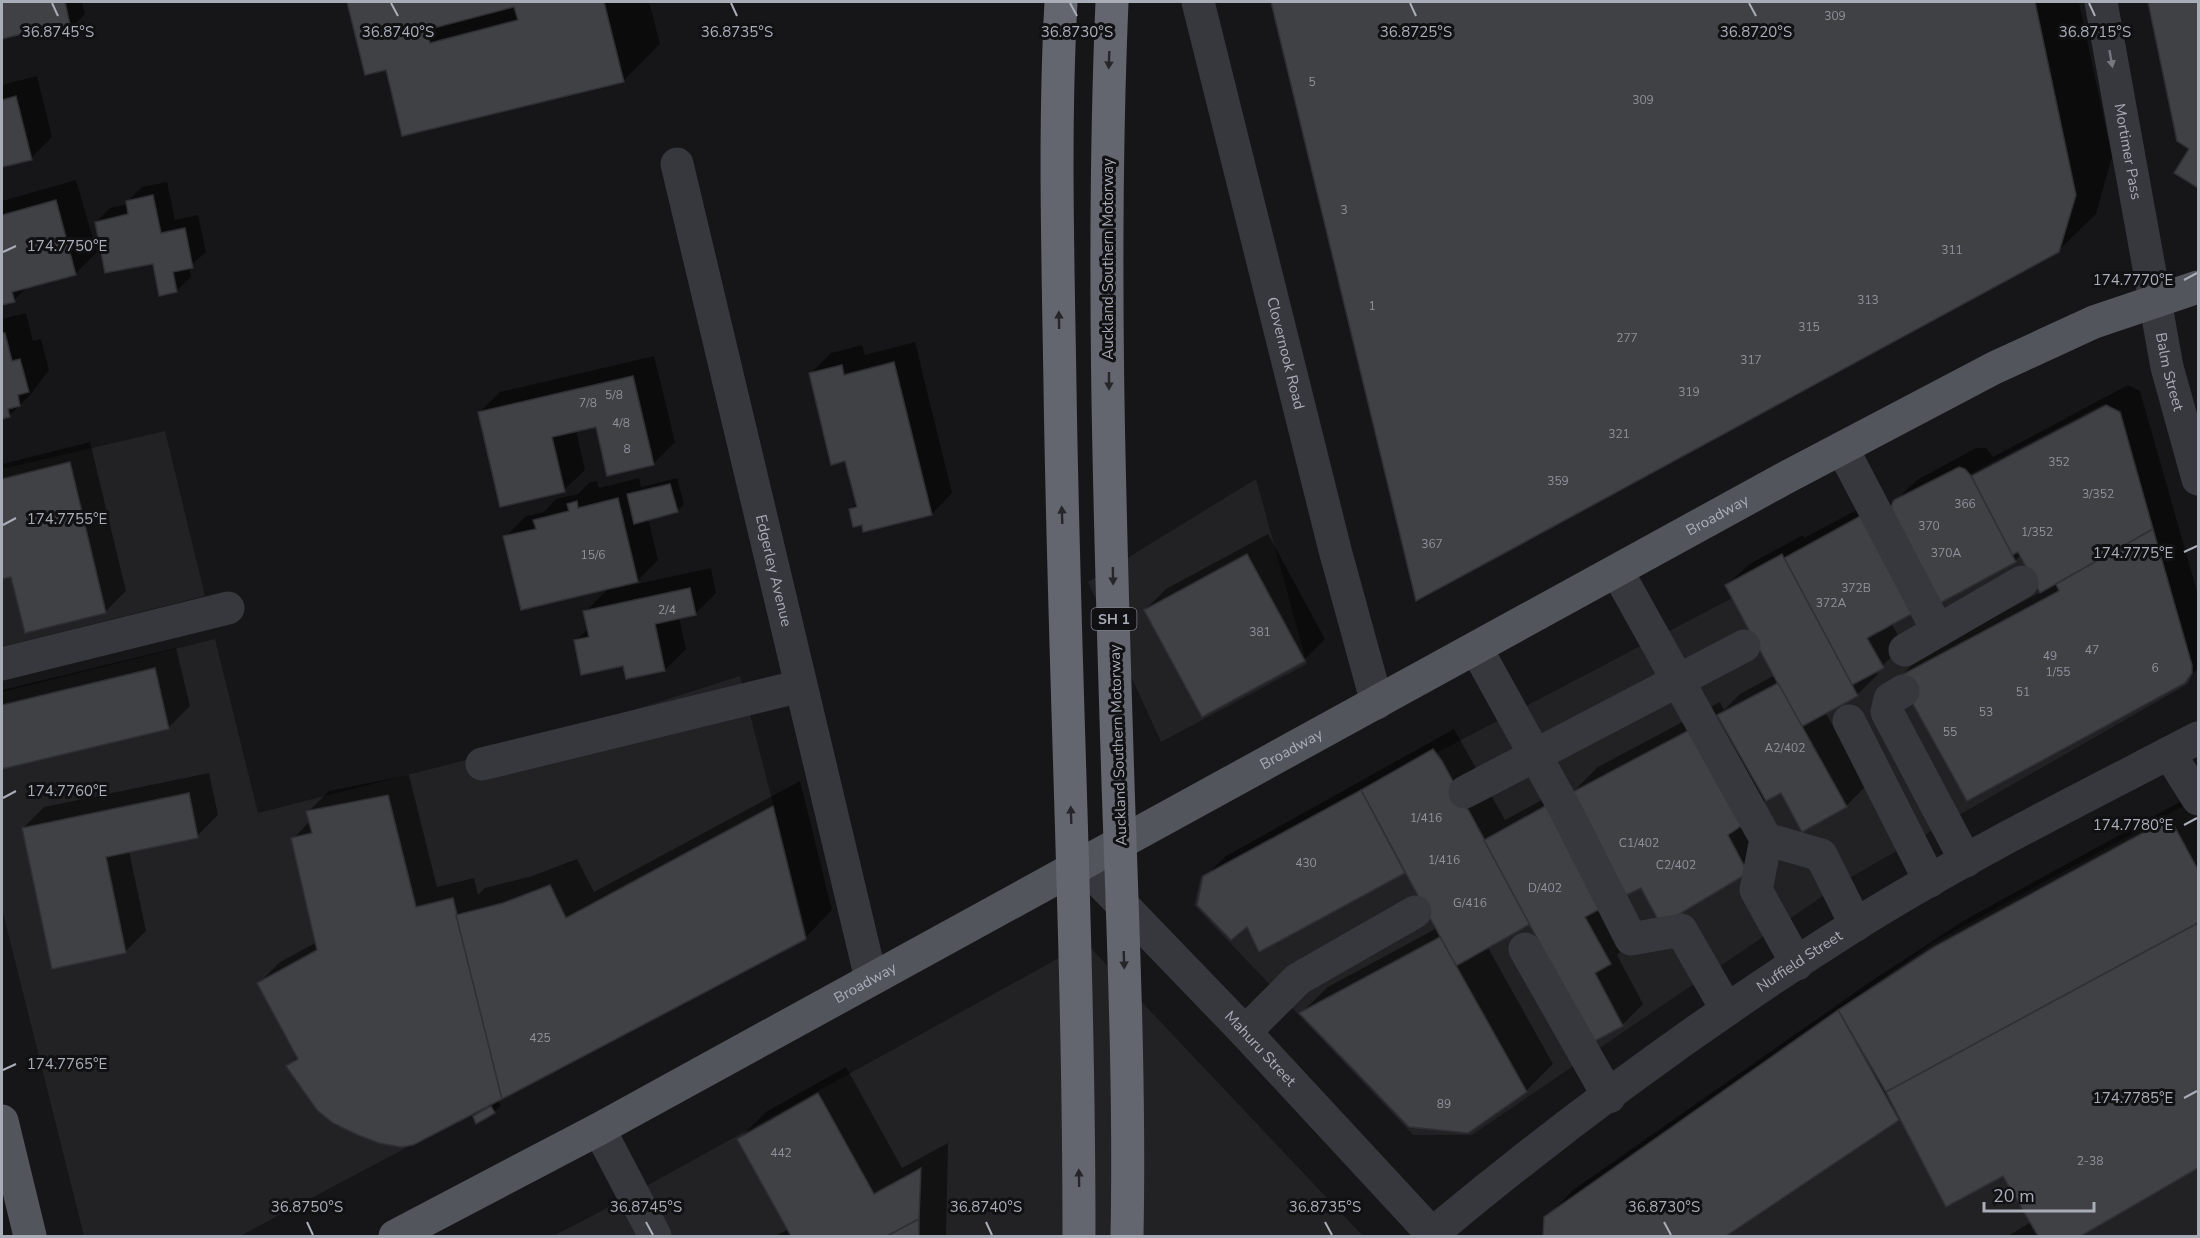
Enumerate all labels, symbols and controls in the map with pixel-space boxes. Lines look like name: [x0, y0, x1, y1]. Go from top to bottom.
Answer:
house number: 309: [1824, 8, 1846, 24]
text: 36.8745°S: [22, 22, 94, 42]
text: 36.8740°S: [362, 22, 434, 42]
text: 36.8735°S: [701, 22, 773, 42]
text: 36.8730°S: [1041, 22, 1113, 42]
text: 36.8725°S: [1380, 22, 1452, 42]
text: 36.8720°S: [1720, 22, 1792, 42]
text: 36.8715°S: [2059, 22, 2131, 42]
one-way arrow: [1105, 50, 1114, 69]
one-way arrow: [2107, 50, 2116, 69]
house number: 5: [1308, 74, 1316, 90]
house number: 309: [1632, 92, 1654, 108]
street label: Mortimer Pass: [2110, 102, 2147, 201]
street label: Auckland Southern Motorway: [1098, 158, 1118, 360]
house number: 3: [1340, 202, 1348, 218]
text: 174.7750°E: [27, 236, 107, 256]
house number: 311: [1941, 242, 1963, 258]
text: 174.7770°E: [2093, 270, 2173, 290]
house number: 313: [1857, 292, 1879, 308]
street label: Clovernook Road: [1262, 295, 1309, 412]
house number: 1: [1368, 298, 1376, 314]
one-way arrow: [1054, 311, 1063, 330]
house number: 315: [1798, 319, 1820, 335]
house number: 277: [1616, 330, 1638, 346]
street label: Balm Street: [2151, 331, 2189, 414]
house number: 317: [1740, 352, 1762, 368]
one-way arrow: [1104, 371, 1114, 390]
house number: 319: [1678, 384, 1700, 400]
house number: 5/8: [605, 387, 623, 403]
house number: 7/8: [579, 395, 597, 411]
house number: 4/8: [612, 415, 630, 431]
house number: 321: [1608, 426, 1630, 442]
house number: 8: [623, 441, 631, 457]
house number: 352: [2048, 454, 2070, 470]
house number: 359: [1547, 473, 1569, 489]
house number: 3/352: [2082, 486, 2114, 502]
street label: Broadway: [1682, 490, 1752, 540]
house number: 366: [1954, 496, 1976, 512]
one-way arrow: [1057, 506, 1067, 525]
text: 174.7755°E: [27, 509, 107, 529]
street label: Edgerley Avenue: [751, 513, 797, 629]
house number: 370: [1918, 518, 1940, 534]
house number: 1/352: [2021, 524, 2053, 540]
house number: 367: [1421, 536, 1443, 552]
text: 174.7775°E: [2093, 543, 2173, 563]
house number: 370A: [1931, 545, 1961, 561]
house number: 15/6: [581, 547, 606, 563]
one-way arrow: [1108, 566, 1118, 585]
house number: 372B: [1841, 580, 1871, 596]
house number: 372A: [1816, 595, 1846, 611]
house number: 2/4: [658, 602, 676, 618]
road number: SH 1: [1092, 608, 1136, 630]
house number: 381: [1249, 624, 1271, 640]
house number: 47: [2085, 642, 2099, 658]
street label: Auckland Southern Motorway: [1104, 644, 1132, 846]
house number: 49: [2043, 648, 2057, 664]
house number: 6: [2151, 660, 2159, 676]
house number: 1/55: [2046, 664, 2071, 680]
house number: 51: [2016, 684, 2030, 700]
house number: 53: [1979, 704, 1993, 720]
street label: Broadway: [1256, 724, 1326, 774]
house number: 55: [1943, 724, 1957, 740]
house number: A2/402: [1765, 740, 1805, 756]
text: 174.7760°E: [27, 781, 107, 801]
one-way arrow: [1067, 806, 1076, 825]
house number: 1/416: [1410, 810, 1442, 826]
text: 174.7780°E: [2093, 815, 2173, 835]
house number: C1/402: [1619, 835, 1659, 851]
house number: 1/416: [1428, 852, 1460, 868]
house number: 430: [1295, 855, 1317, 871]
house number: C2/402: [1656, 857, 1696, 873]
house number: D/402: [1528, 880, 1562, 896]
house number: G/416: [1453, 895, 1487, 911]
street label: Nuffield Street: [1753, 925, 1847, 997]
one-way arrow: [1119, 950, 1129, 969]
street label: Broadway: [830, 958, 900, 1008]
street label: Mahuru Street: [1220, 1007, 1301, 1091]
house number: 425: [529, 1030, 551, 1046]
text: 174.7765°E: [27, 1054, 107, 1074]
text: 174.7785°E: [2093, 1088, 2173, 1108]
house number: 89: [1437, 1096, 1451, 1112]
house number: 442: [770, 1145, 792, 1161]
house number: 2-38: [2077, 1153, 2103, 1169]
one-way arrow: [1074, 1169, 1083, 1188]
scale bar: [1984, 1175, 2094, 1213]
text: 20 m: [1993, 1184, 2035, 1208]
text: 36.8750°S: [271, 1197, 343, 1217]
text: 36.8745°S: [610, 1197, 682, 1217]
text: 36.8740°S: [950, 1197, 1022, 1217]
text: 36.8735°S: [1289, 1197, 1361, 1217]
text: 36.8730°S: [1628, 1197, 1700, 1217]

